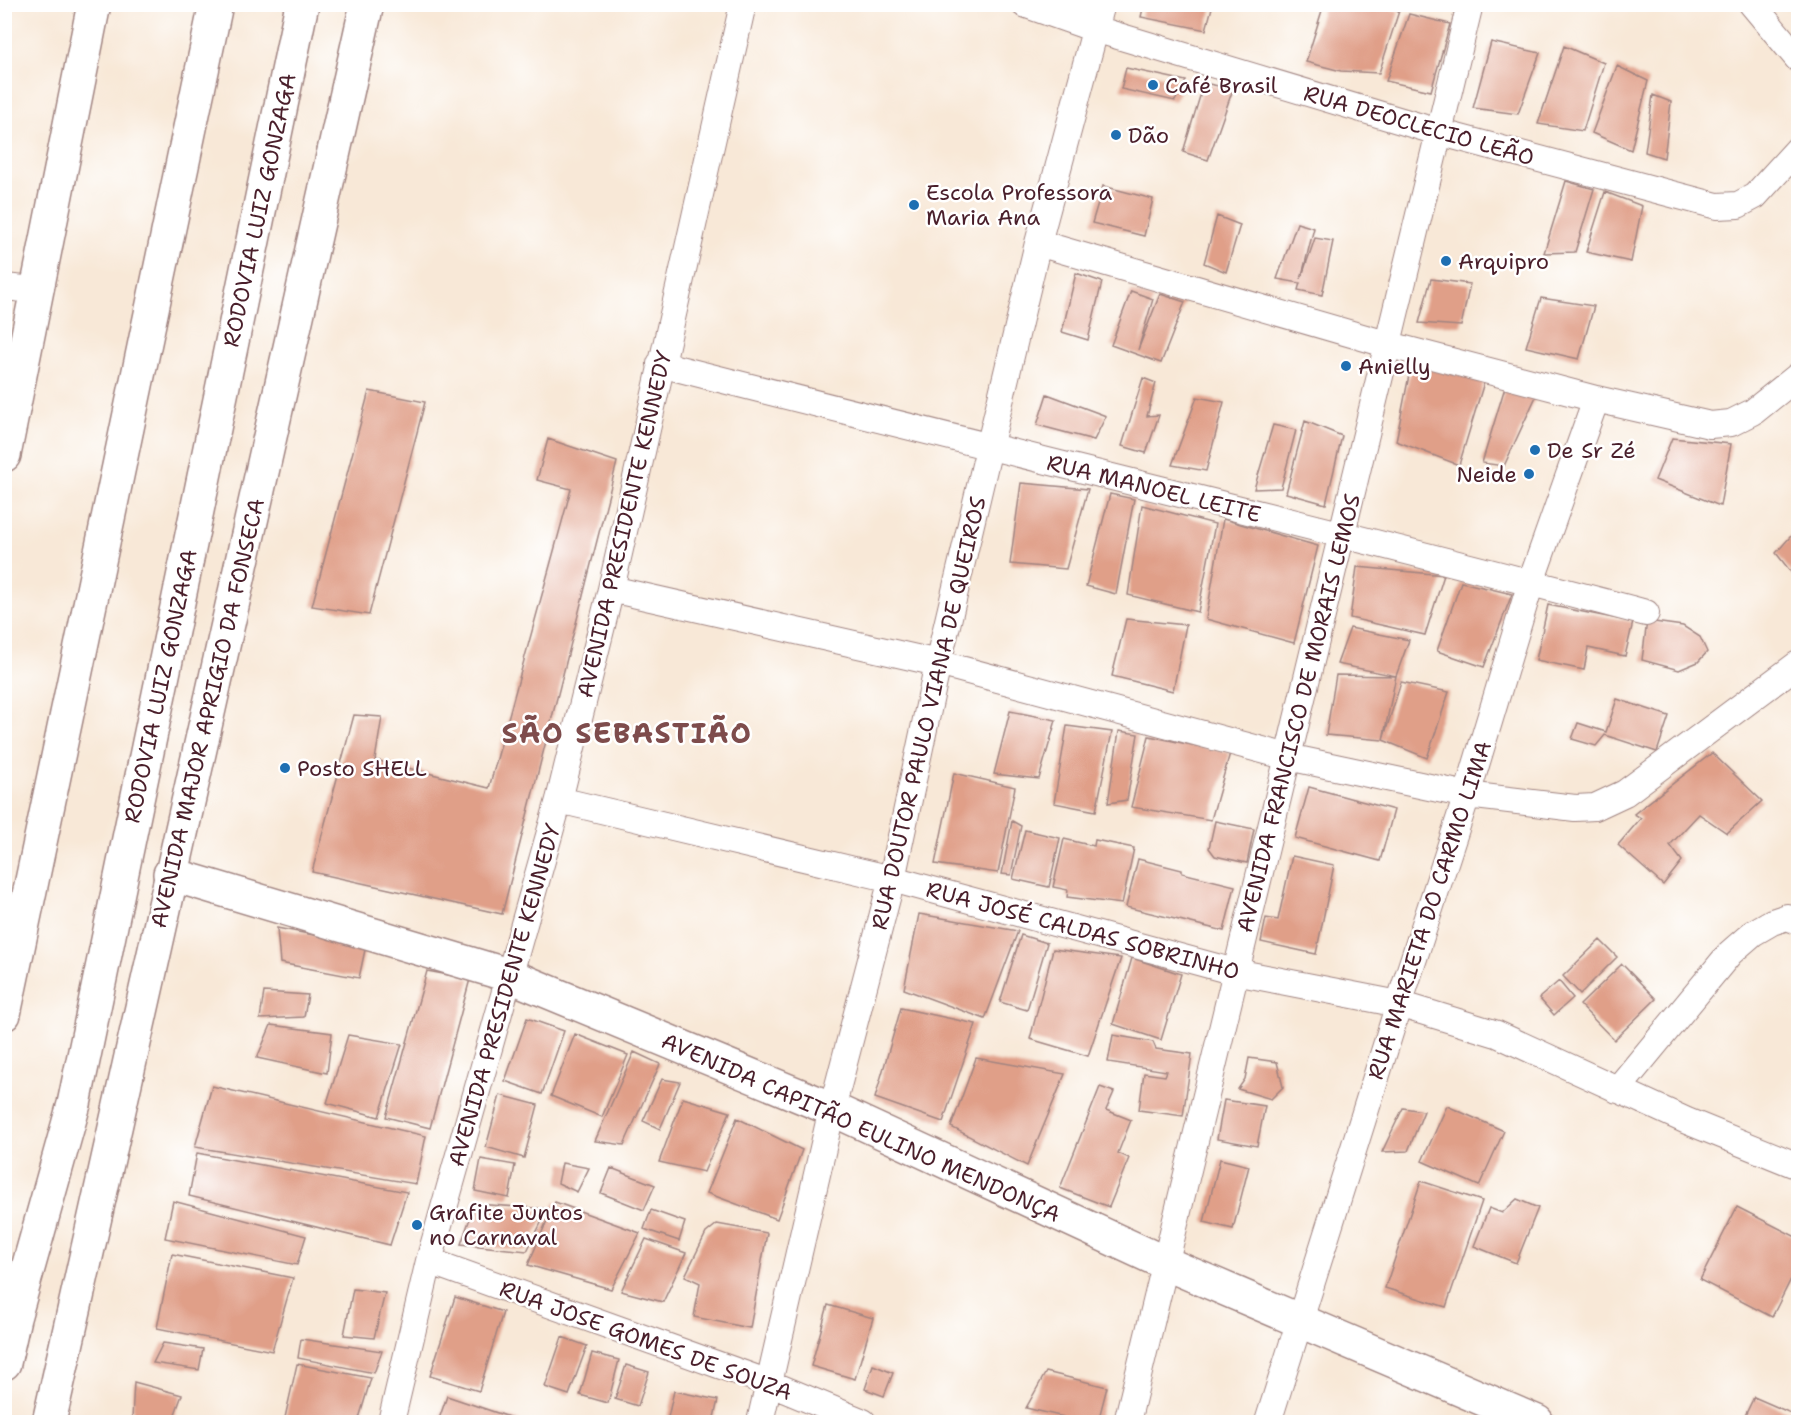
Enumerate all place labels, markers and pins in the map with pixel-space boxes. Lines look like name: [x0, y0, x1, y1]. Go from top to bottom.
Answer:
place label: Café Brasil: [1165, 71, 1278, 100]
marker: Café Brasil: [1146, 78, 1160, 92]
place label: Dão: [1128, 121, 1169, 150]
marker: Dão: [1109, 128, 1123, 142]
place label: Escola Professora Maria Ana: [926, 178, 1113, 232]
marker: Escola Professora Maria Ana: [907, 198, 921, 212]
place label: Arquipro: [1458, 247, 1549, 276]
marker: Arquipro: [1439, 254, 1453, 268]
place label: Anielly: [1358, 352, 1431, 381]
marker: Anielly: [1339, 359, 1353, 373]
place label: De Sr Zé: [1547, 436, 1636, 465]
marker: De Sr Zé: [1528, 443, 1542, 457]
place label: Neide: [1456, 460, 1517, 489]
marker: Neide: [1522, 467, 1536, 481]
place label: Posto SHELL: [297, 754, 427, 783]
marker: Posto SHELL: [278, 761, 292, 775]
place label: Grafite Juntos no Carnaval: [429, 1198, 583, 1252]
marker: Grafite Juntos no Carnaval: [410, 1218, 424, 1232]

